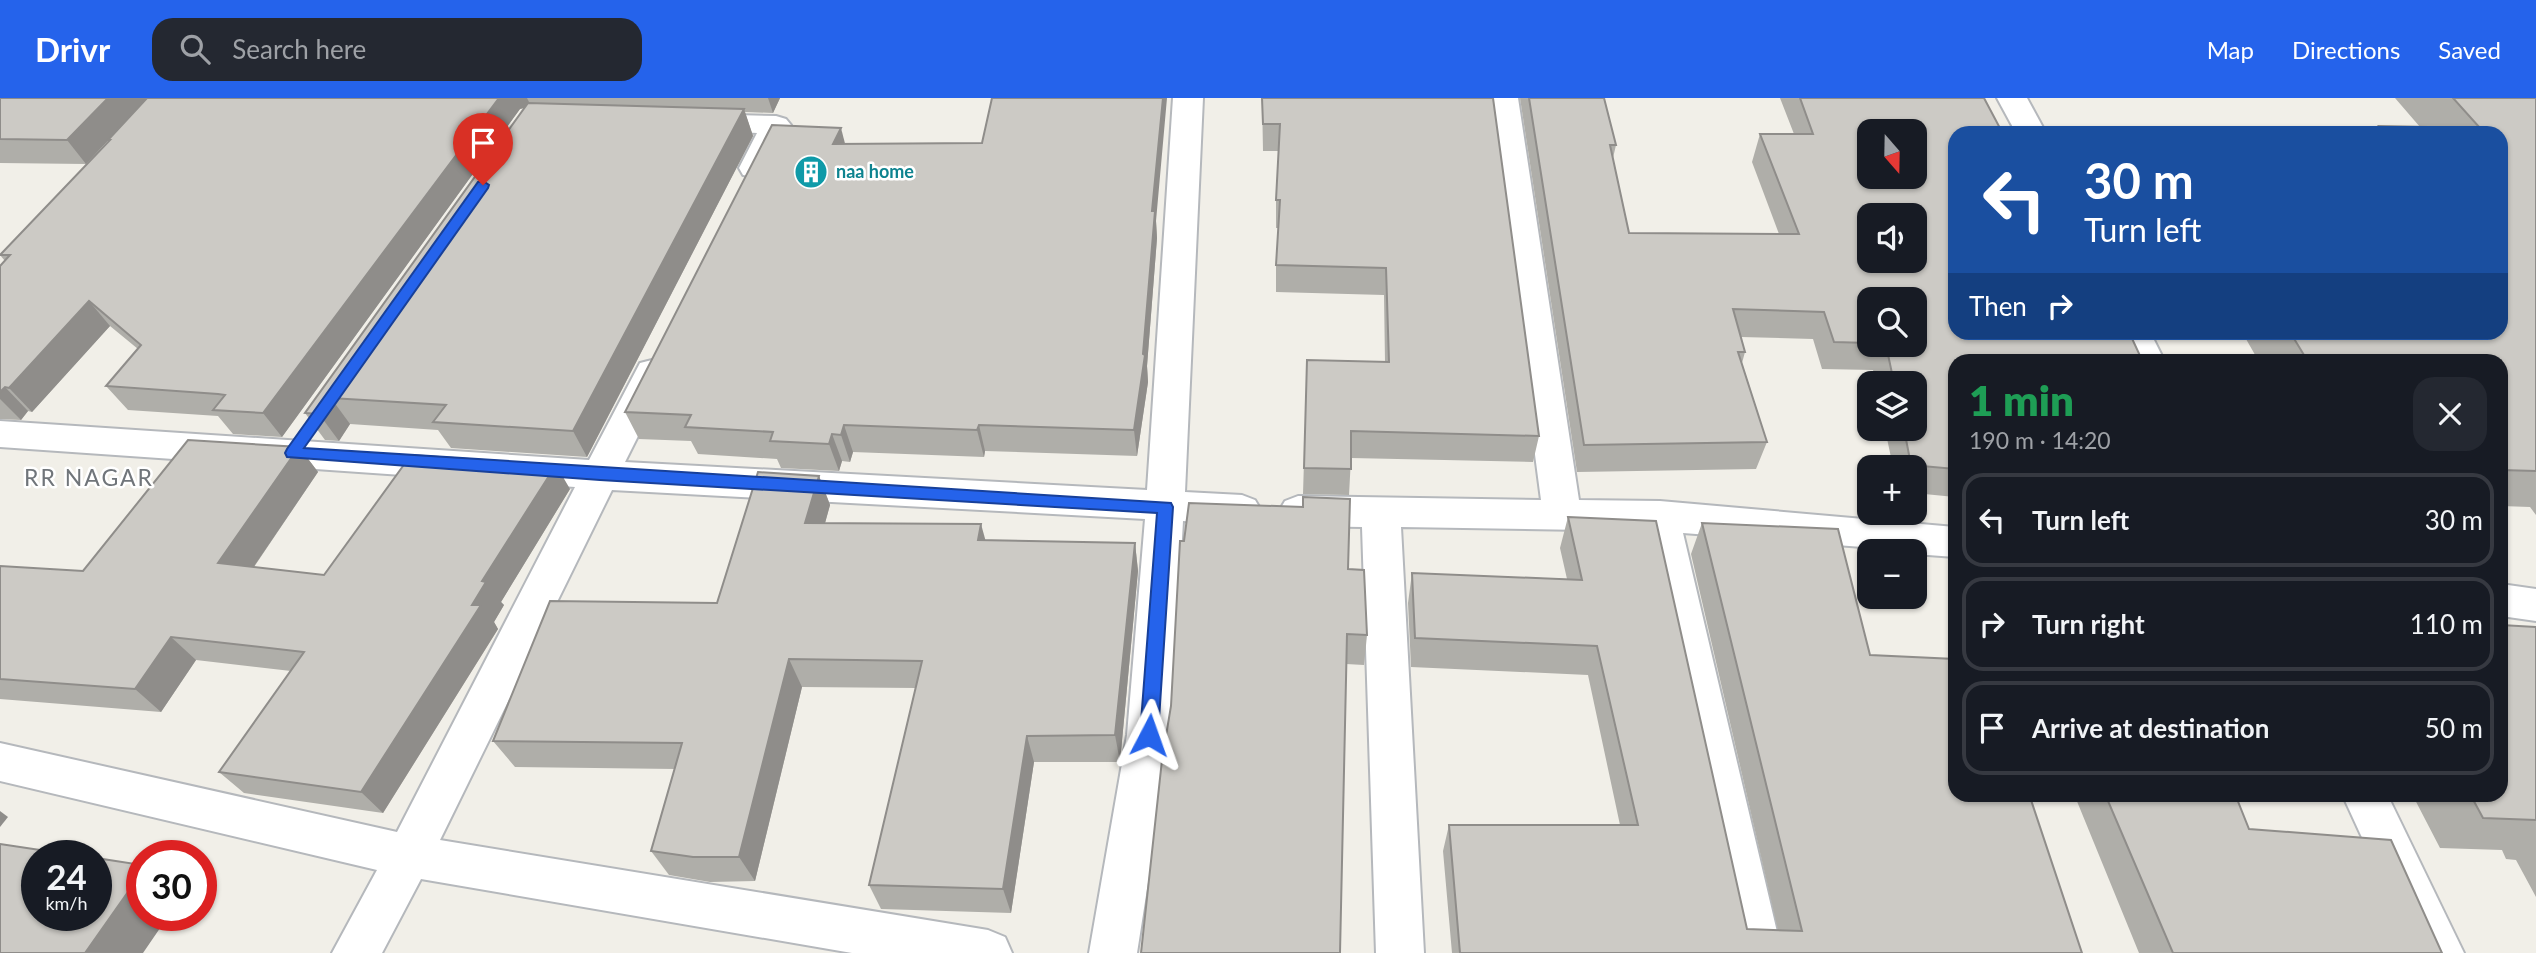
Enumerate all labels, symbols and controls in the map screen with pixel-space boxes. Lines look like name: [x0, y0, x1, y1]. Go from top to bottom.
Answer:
search box: [152, 18, 642, 81]
text: Drivr: [35, 29, 110, 69]
icon: search: [176, 30, 214, 68]
text: Search here: [232, 33, 366, 65]
text: Map: [2207, 35, 2254, 64]
text: Directions: [2292, 35, 2400, 64]
text: Saved: [2438, 35, 2501, 64]
pin: [453, 113, 513, 185]
north arrow: [1857, 119, 1927, 189]
map controls: [1857, 119, 1927, 609]
icon: arrive: [464, 124, 502, 162]
text: 30 m: [2084, 151, 2194, 209]
building icon: naa home: [792, 153, 830, 191]
icon: left: [1969, 154, 2060, 245]
place label: naa home: [836, 160, 914, 182]
button: sound: [1857, 203, 1927, 273]
text: Turn left: [2084, 210, 2201, 249]
button: search: [1857, 287, 1927, 357]
icon: right: [2041, 287, 2079, 325]
text: Then: [1969, 290, 2027, 322]
button: layers: [1857, 371, 1927, 441]
text: 1 min: [1969, 375, 2074, 425]
button: close: [2413, 377, 2487, 451]
text: 190 m · 14:20: [1969, 426, 2111, 454]
button: +: [1857, 455, 1927, 525]
district label: RR NAGAR: [24, 463, 154, 491]
icon: left: [1973, 501, 2011, 539]
text: Turn left: [2032, 504, 2129, 536]
text: 30 m: [2425, 504, 2483, 536]
button: −: [1857, 539, 1927, 609]
icon: right: [1973, 605, 2011, 643]
text: Turn right: [2032, 608, 2145, 640]
text: 110 m: [2410, 608, 2483, 640]
position arrow: [1112, 698, 1186, 772]
icon: arrive: [1973, 709, 2011, 747]
text: Arrive at destination: [2032, 712, 2269, 744]
text: 50 m: [2425, 712, 2483, 744]
speed limit sign: 30: [126, 840, 217, 931]
text: 24: [46, 855, 87, 897]
text: km/h: [45, 892, 88, 914]

